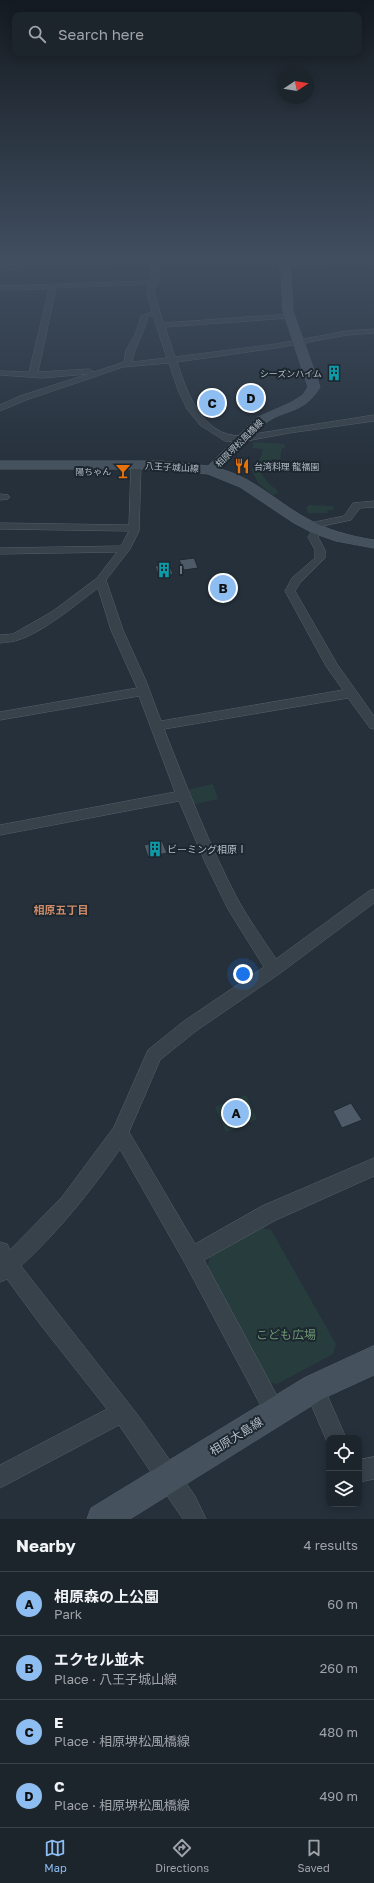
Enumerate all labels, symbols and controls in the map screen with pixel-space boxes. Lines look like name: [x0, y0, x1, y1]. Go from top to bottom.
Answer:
search box: [12, 12, 362, 56]
icon: search: [26, 23, 48, 45]
text: Search here: [58, 25, 144, 43]
north arrow: [278, 68, 314, 104]
building icon: シーズンハイム: [325, 364, 343, 382]
place label: シーズンハイム: [260, 368, 322, 379]
pin: D: [238, 383, 264, 413]
pin: C: [199, 388, 225, 418]
street label: 相原堺松風橋線: [213, 416, 266, 469]
restaurant icon: 台湾料理 龍福園: [233, 457, 251, 475]
street label: 八王子城山線: [145, 460, 200, 474]
place label: 台湾料理 龍福園: [254, 461, 319, 472]
bar icon: 陽ちゃん: [114, 462, 132, 480]
place label: 陽ちゃん: [75, 466, 111, 477]
building icon: Ⅰ: [155, 561, 173, 579]
place label: Ⅰ: [176, 564, 186, 576]
pin: B: [210, 573, 236, 603]
building icon: ビーミング相原Ⅰ: [146, 840, 164, 858]
place label: ビーミング相原Ⅰ: [167, 843, 247, 855]
district label: 相原五丁目: [34, 903, 89, 916]
your location: [233, 964, 253, 984]
pin: A: [223, 1098, 249, 1128]
park label: こども広場: [256, 1327, 316, 1342]
street label: 相原大島線: [207, 1414, 265, 1458]
map controls: [326, 1435, 362, 1507]
button: locate: [326, 1435, 362, 1471]
button: layers: [326, 1471, 362, 1507]
text: Nearby: [16, 1535, 76, 1556]
text: 4 results: [304, 1537, 358, 1553]
text: 相原森の上公園: [54, 1587, 159, 1605]
text: A: [24, 1596, 34, 1612]
text: 60 m: [327, 1596, 358, 1612]
text: Park: [54, 1606, 82, 1622]
text: エクセル並木: [54, 1650, 144, 1668]
text: B: [24, 1660, 34, 1676]
text: 260 m: [320, 1660, 358, 1676]
text: Place · 八王子城山線: [54, 1671, 177, 1687]
text: E: [54, 1713, 63, 1731]
text: C: [24, 1724, 34, 1740]
text: 480 m: [319, 1724, 358, 1740]
text: Place · 相原堺松風橋線: [54, 1733, 190, 1749]
text: C: [54, 1777, 65, 1795]
text: D: [24, 1788, 34, 1804]
text: 490 m: [319, 1788, 358, 1804]
text: Place · 相原堺松風橋線: [54, 1797, 190, 1813]
tab: Map: [44, 1837, 67, 1874]
tab: Directions: [155, 1837, 209, 1874]
tab: Saved: [298, 1837, 330, 1874]

